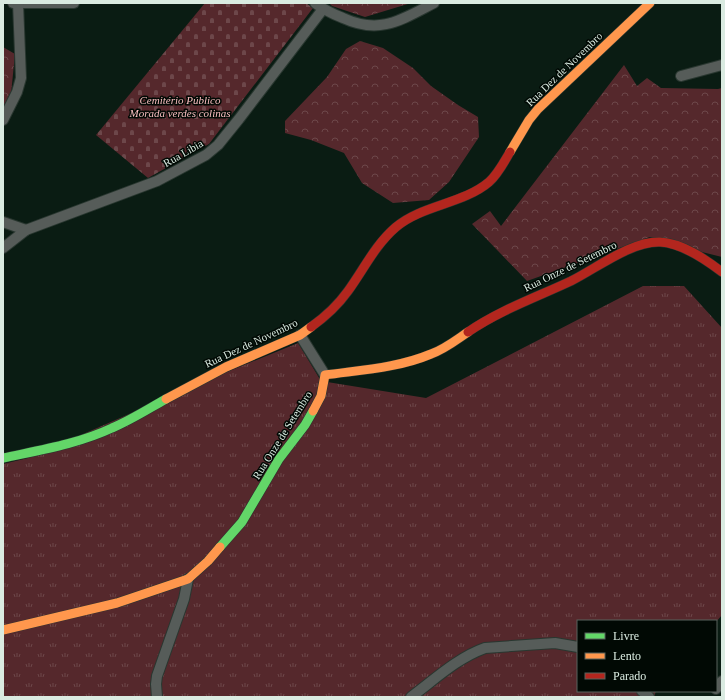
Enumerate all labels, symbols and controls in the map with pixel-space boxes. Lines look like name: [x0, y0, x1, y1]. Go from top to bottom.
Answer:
street label: Rua Dez de Novembro: [523, 29, 605, 108]
park label: Cemitério Público Morada verdes colinas: [128, 94, 231, 119]
street label: Rua Libia: [161, 137, 205, 169]
street label: Rua Onze de Setembro: [522, 238, 619, 294]
street label: Rua Dez de Novembro: [203, 316, 300, 370]
street label: Rua Onze de Setembro: [250, 388, 314, 481]
legend: [577, 620, 717, 692]
text: Livre: [613, 629, 639, 643]
text: Lento: [613, 649, 641, 663]
text: Parado: [613, 669, 646, 683]

